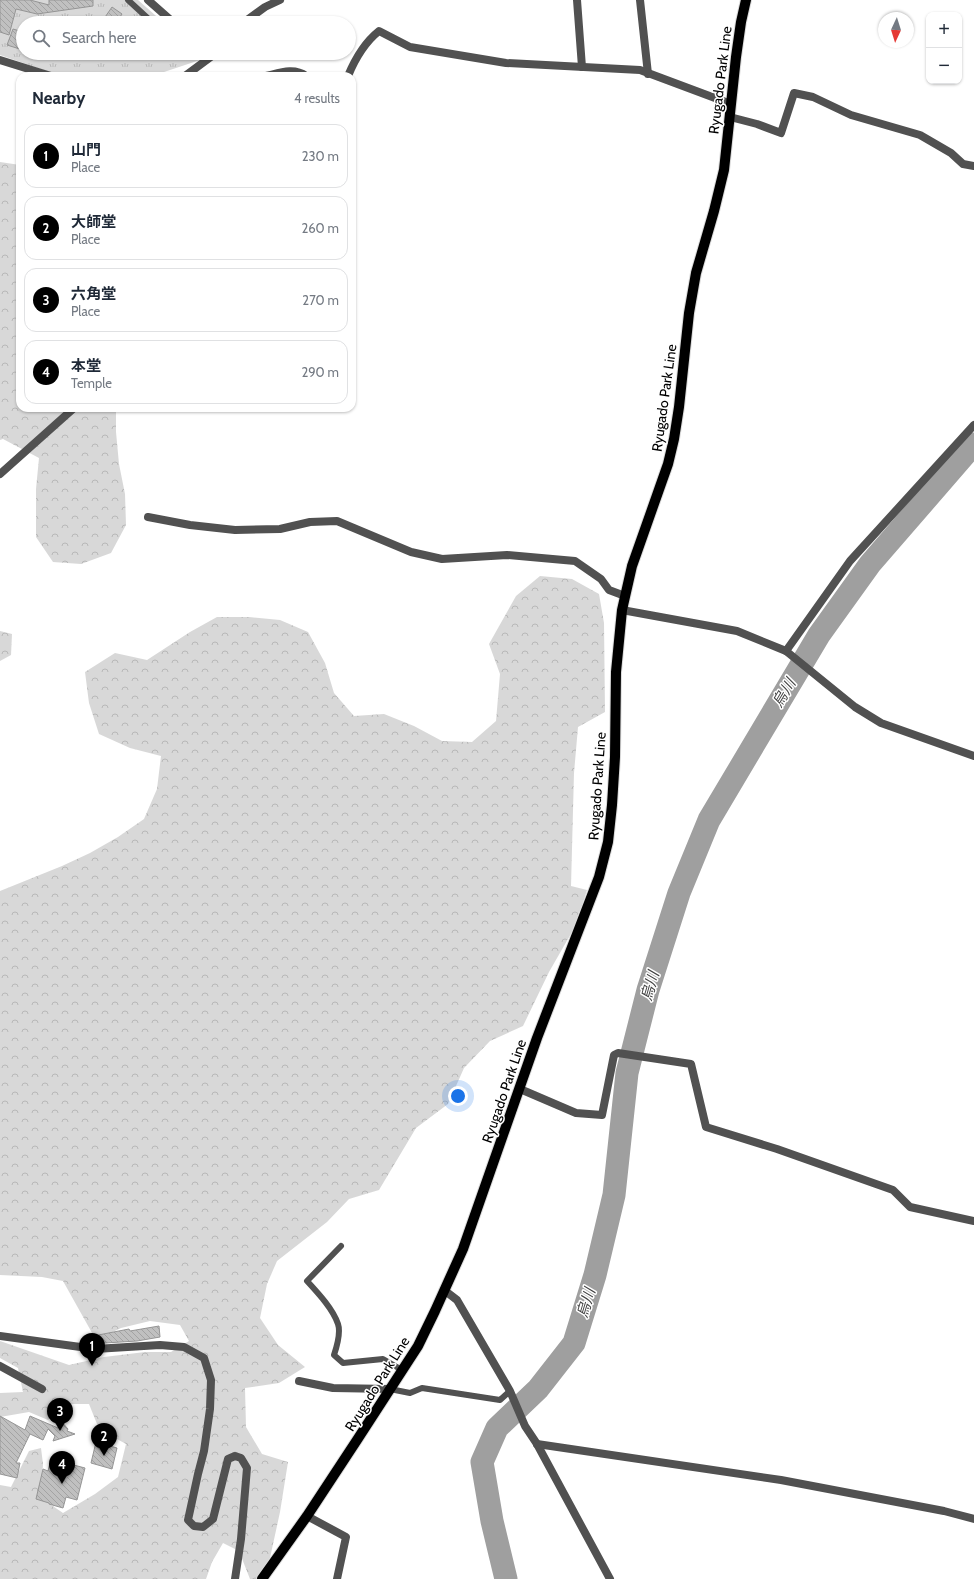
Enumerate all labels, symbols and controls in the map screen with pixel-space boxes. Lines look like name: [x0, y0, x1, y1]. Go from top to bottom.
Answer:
north arrow: [878, 12, 914, 48]
map controls: [926, 12, 962, 84]
button: +: [926, 12, 962, 48]
search box: [16, 16, 356, 60]
street label: Ryugado Park Line: [704, 25, 736, 135]
icon: search: [30, 27, 52, 49]
text: Search here: [62, 29, 137, 47]
button: −: [926, 48, 962, 84]
text: Nearby: [32, 88, 85, 108]
text: 4 results: [294, 90, 340, 106]
text: 山門: [71, 141, 101, 159]
text: 1: [44, 148, 48, 164]
text: 230 m: [302, 148, 339, 164]
text: Place: [71, 159, 100, 175]
text: 大師堂: [71, 213, 116, 231]
text: 2: [43, 220, 49, 236]
text: 260 m: [301, 220, 339, 236]
text: Place: [71, 231, 100, 247]
text: 六角堂: [71, 285, 116, 303]
text: 3: [42, 292, 50, 308]
text: 270 m: [302, 292, 339, 308]
text: Place: [71, 303, 100, 319]
street label: Ryugado Park Line: [648, 343, 680, 453]
text: 本堂: [71, 357, 101, 375]
text: 4: [42, 364, 50, 380]
text: 290 m: [301, 364, 339, 380]
text: Temple: [71, 375, 112, 391]
water label: 烏川: [769, 674, 800, 710]
street label: Ryugado Park Line: [584, 731, 610, 841]
water label: 烏川: [637, 967, 663, 1003]
street label: Ryugado Park Line: [478, 1037, 530, 1145]
your location: [448, 1086, 468, 1106]
water label: 烏川: [573, 1284, 600, 1320]
pin: 1: [79, 1333, 105, 1366]
street label: Ryugado Park Line: [341, 1333, 413, 1435]
pin: 3: [47, 1398, 73, 1431]
pin: 2: [91, 1423, 117, 1456]
pin: 4: [49, 1451, 75, 1484]

